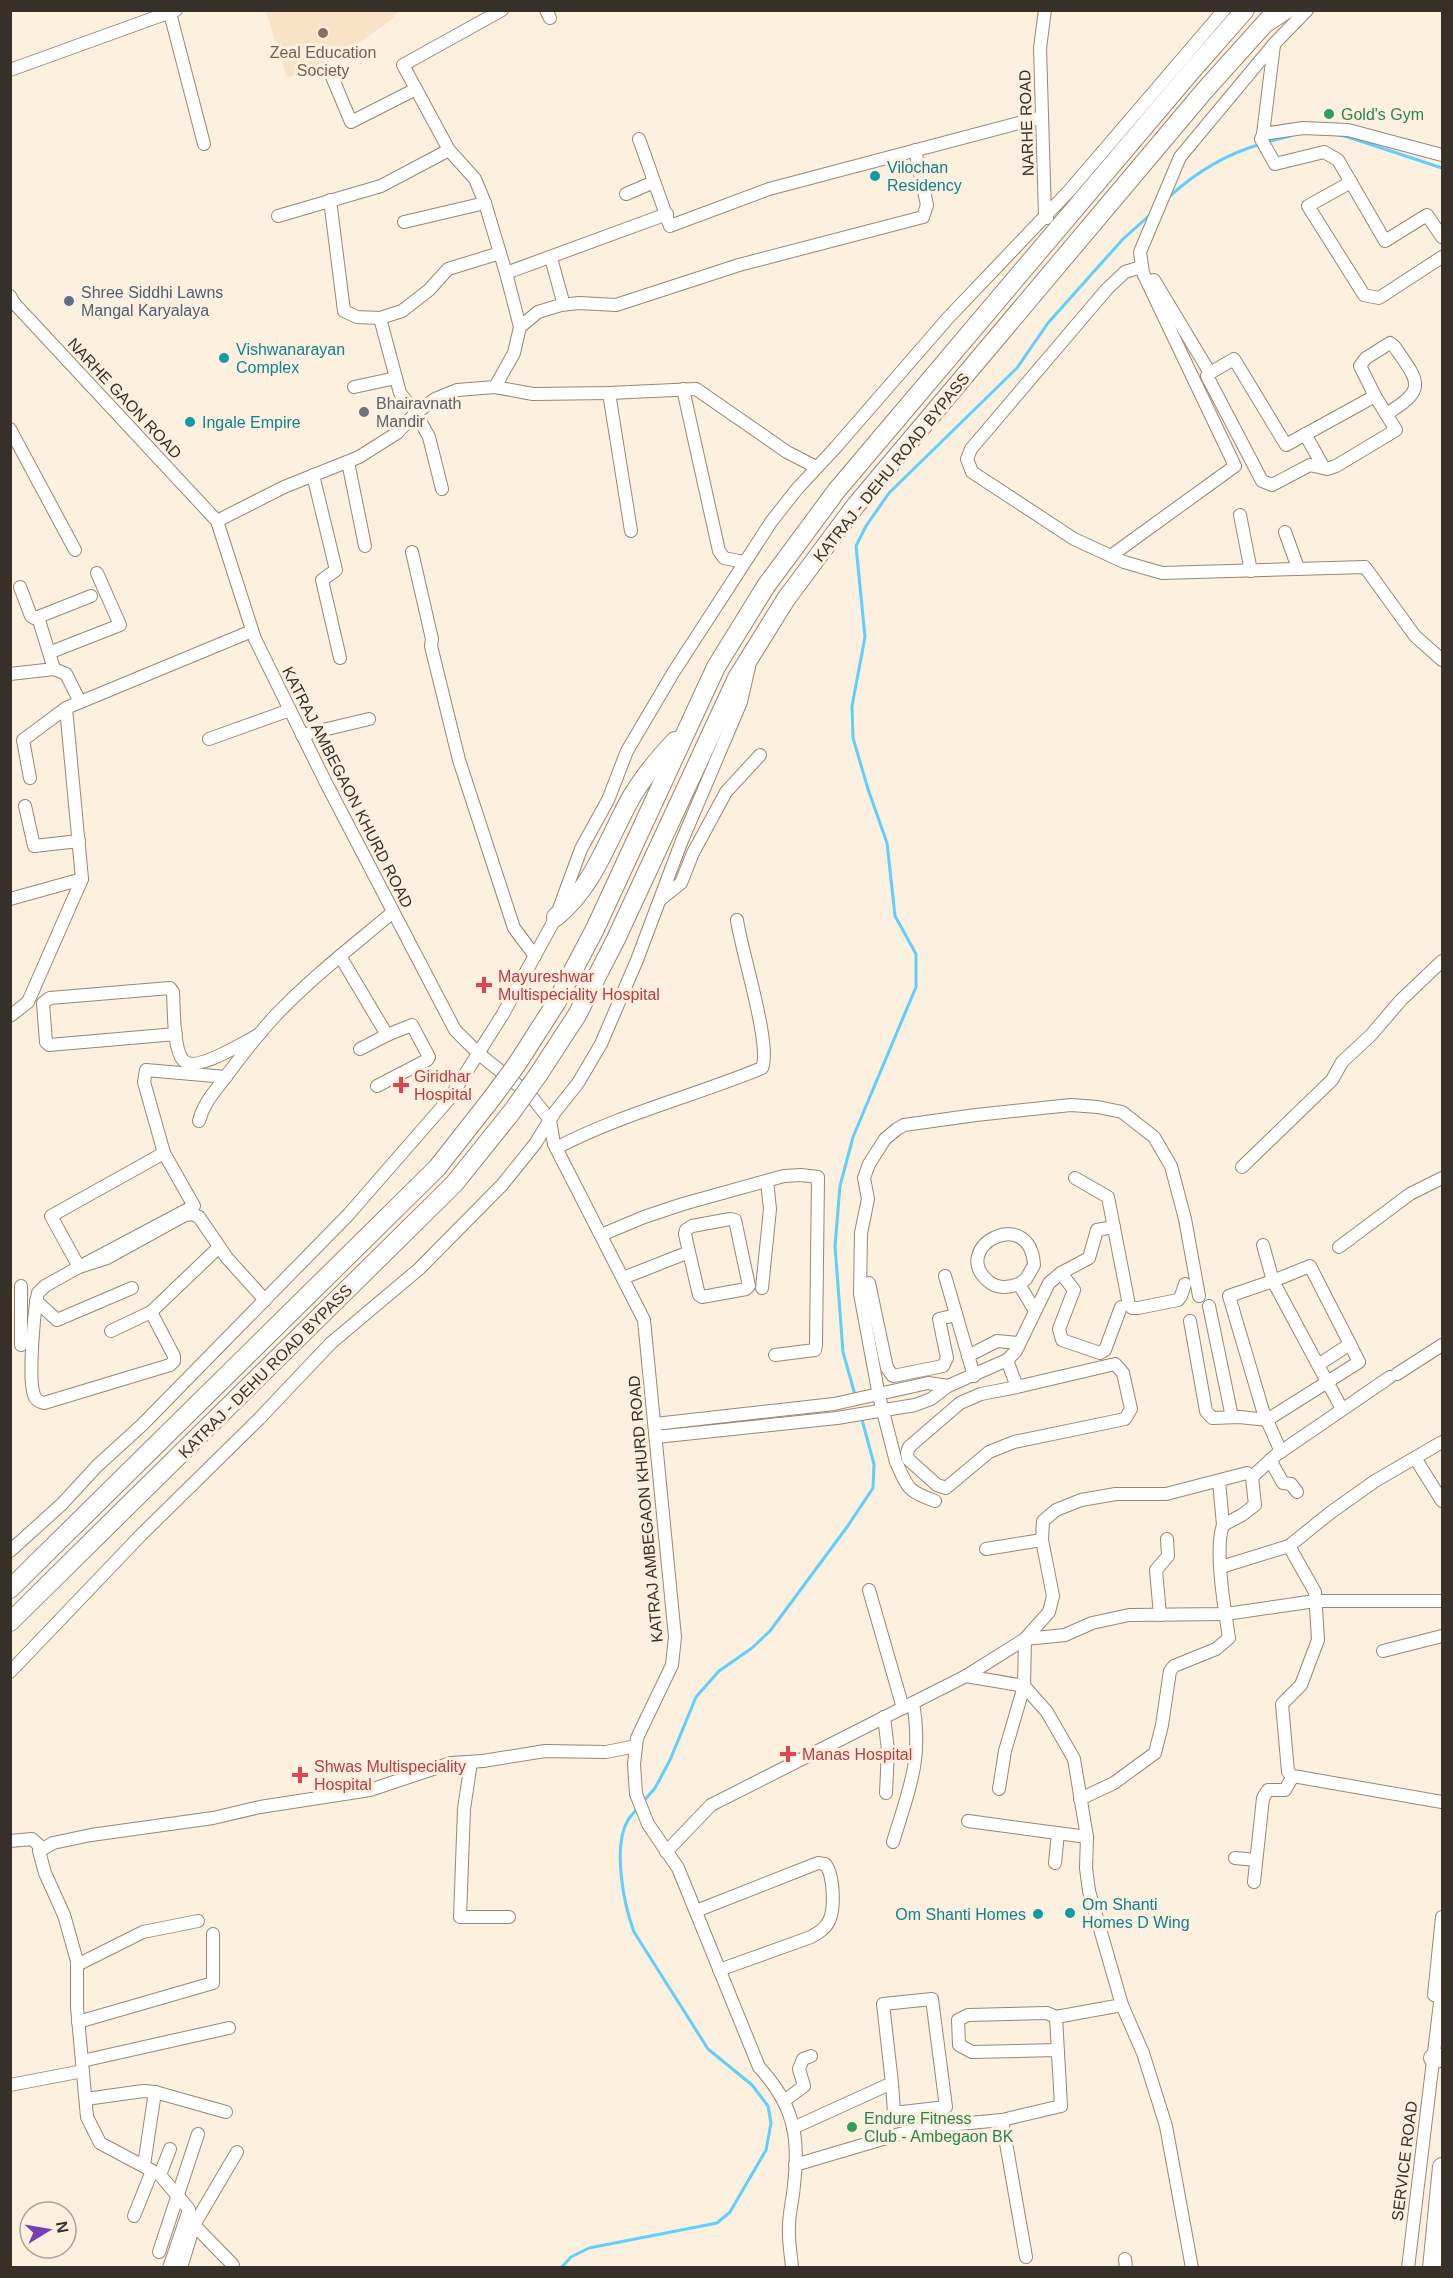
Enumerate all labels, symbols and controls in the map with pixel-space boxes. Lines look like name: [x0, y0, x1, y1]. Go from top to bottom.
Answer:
marker: Zeal Education Society: [316, 26, 330, 40]
place label: Zeal Education Society: [270, 44, 376, 79]
street label: NARHE ROAD: [1016, 69, 1037, 177]
place label: Gold's Gym: [1341, 106, 1424, 123]
marker: Gold's Gym: [1322, 107, 1336, 121]
place label: Vilochan Residency: [887, 159, 962, 194]
marker: Vilochan Residency: [868, 169, 882, 183]
place label: Shree Siddhi Lawns Mangal Karyalaya: [81, 284, 223, 319]
marker: Shree Siddhi Lawns Mangal Karyalaya: [62, 294, 76, 308]
street label: NARHE GAON ROAD: [64, 335, 185, 462]
place label: Vishwanarayan Complex: [236, 341, 345, 376]
marker: Vishwanarayan Complex: [217, 351, 231, 365]
street label: KATRAJ - DEHU ROAD BYPASS: [810, 370, 973, 565]
place label: Bhairavnath Mandir: [376, 395, 461, 430]
marker: Bhairavnath Mandir: [357, 405, 371, 419]
place label: Ingale Empire: [202, 414, 301, 431]
marker: Ingale Empire: [183, 415, 197, 429]
street label: KATRAJ AMBEGAON KHURD ROAD: [279, 664, 416, 911]
place label: Mayureshwar Multispeciality Hospital: [498, 968, 660, 1003]
marker: Mayureshwar Multispeciality Hospital: [475, 976, 493, 994]
place label: Giridhar Hospital: [414, 1068, 472, 1103]
marker: Giridhar Hospital: [392, 1076, 410, 1094]
street label: KATRAJ - DEHU ROAD BYPASS: [175, 1281, 355, 1461]
street label: KATRAJ AMBEGAON KHURD ROAD: [625, 1375, 666, 1643]
marker: Manas Hospital: [779, 1745, 797, 1763]
place label: Manas Hospital: [802, 1746, 912, 1763]
place label: Shwas Multispeciality Hospital: [314, 1758, 466, 1793]
marker: Shwas Multispeciality Hospital: [291, 1766, 309, 1784]
place label: Om Shanti Homes D Wing: [1082, 1896, 1190, 1931]
place label: Om Shanti Homes: [895, 1906, 1026, 1923]
marker: Om Shanti Homes D Wing: [1063, 1906, 1077, 1920]
marker: Om Shanti Homes: [1031, 1907, 1045, 1921]
street label: SERVICE ROAD: [1389, 2100, 1420, 2222]
place label: Endure Fitness Club - Ambegaon BK: [864, 2110, 1014, 2145]
marker: Endure Fitness Club - Ambegaon BK: [845, 2120, 859, 2134]
north arrow: [18, 2200, 78, 2260]
text: N: [53, 2220, 72, 2235]

